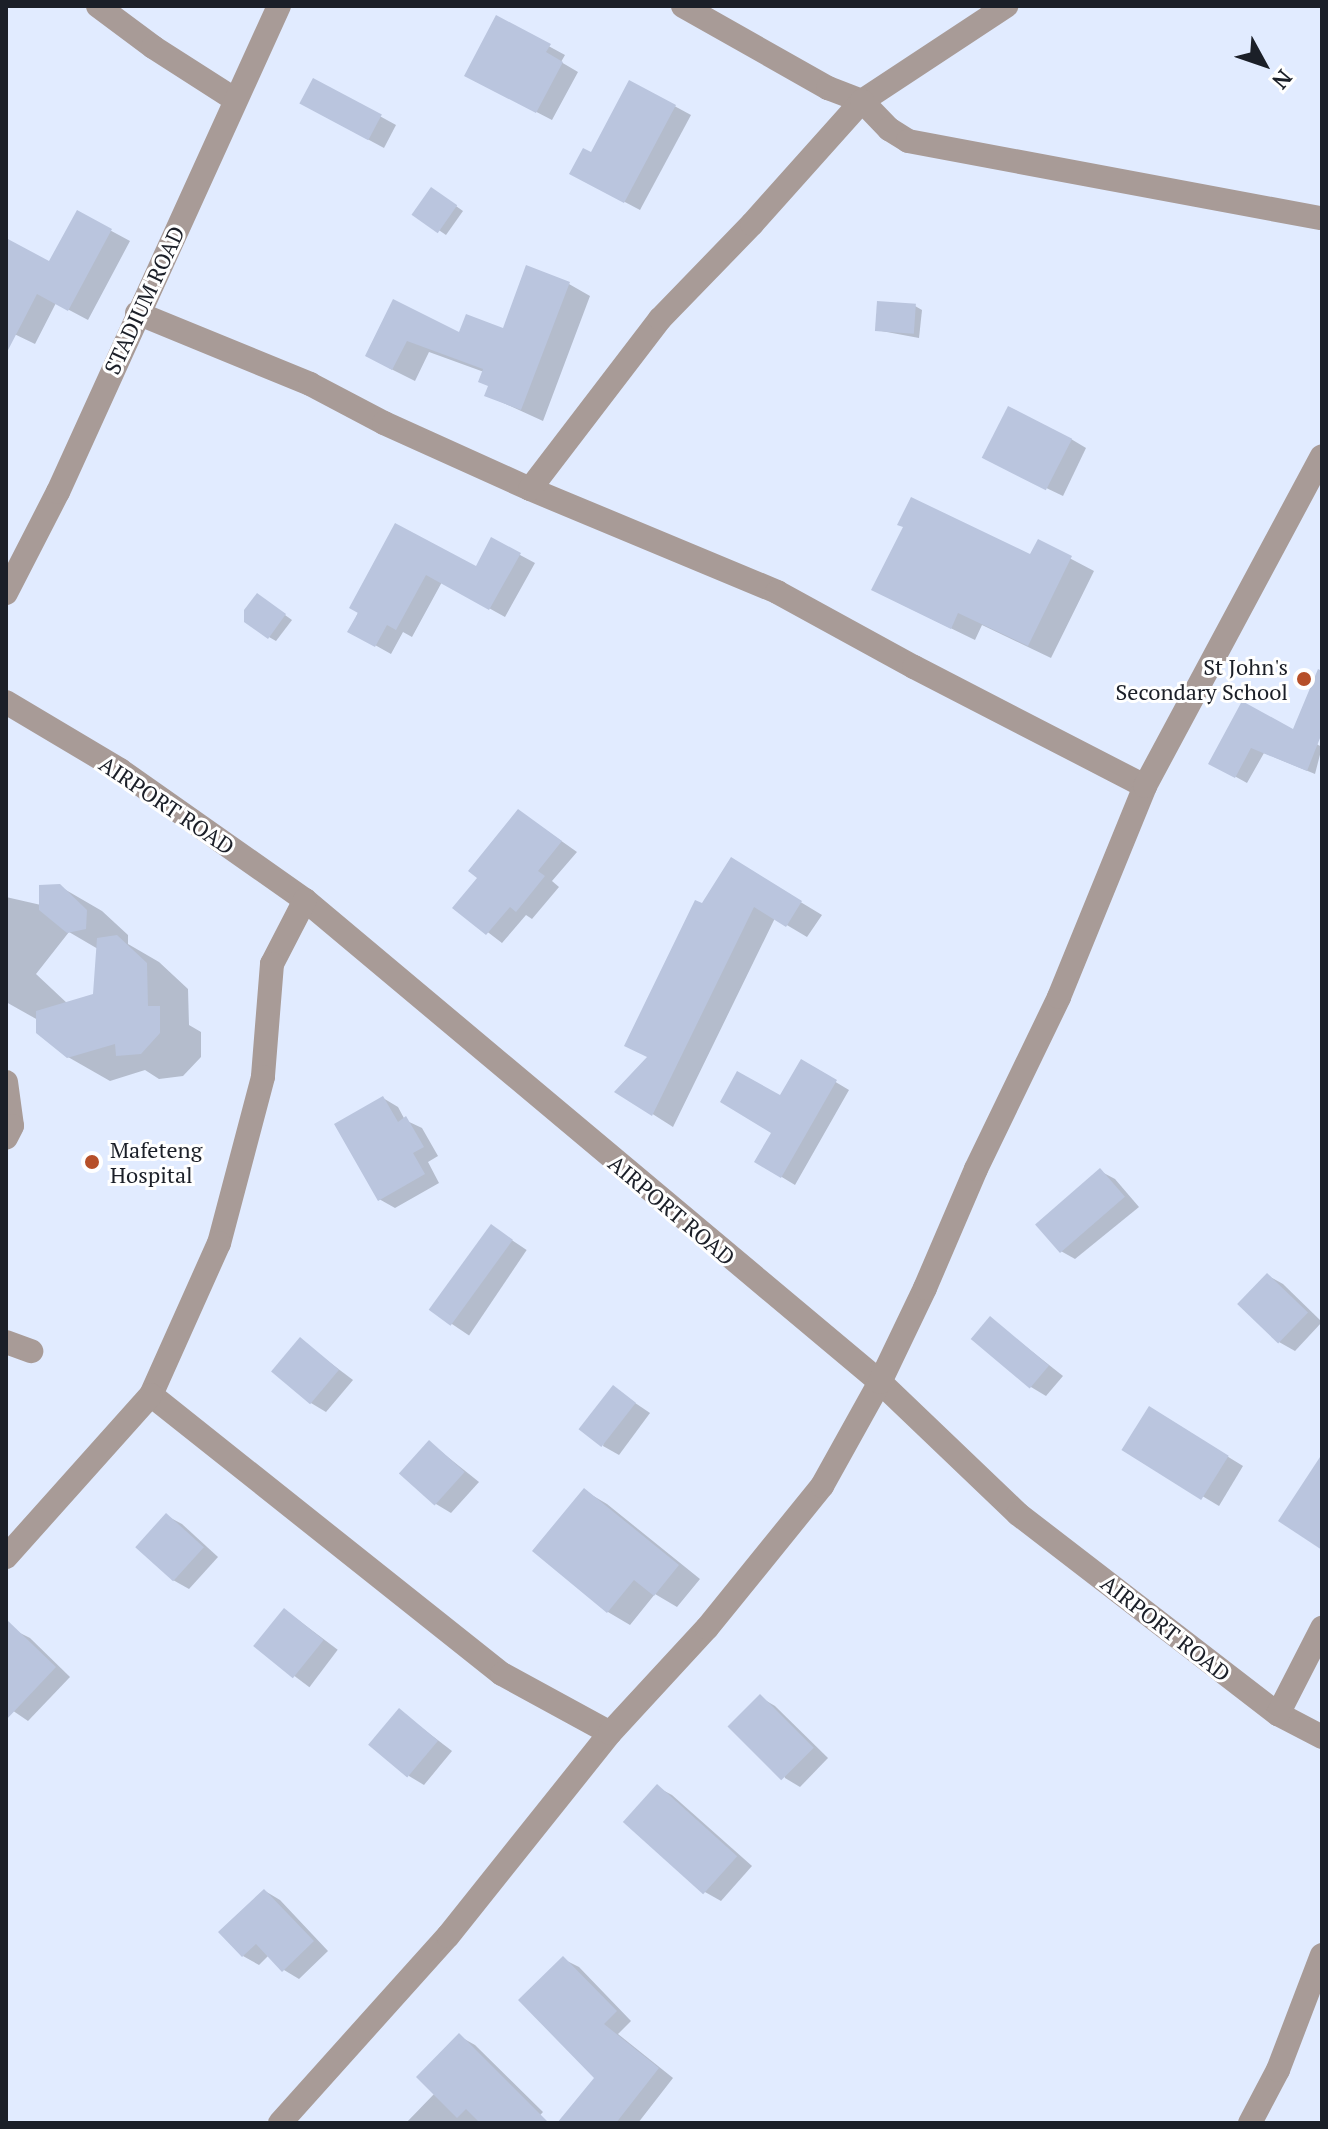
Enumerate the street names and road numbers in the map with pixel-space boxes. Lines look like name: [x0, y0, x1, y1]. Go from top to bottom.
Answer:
street label: STADIUM ROAD: [98, 222, 190, 378]
street label: AIRPORT ROAD: [95, 750, 239, 860]
street label: AIRPORT ROAD: [603, 1150, 741, 1270]
street label: AIRPORT ROAD: [1096, 1569, 1236, 1687]

